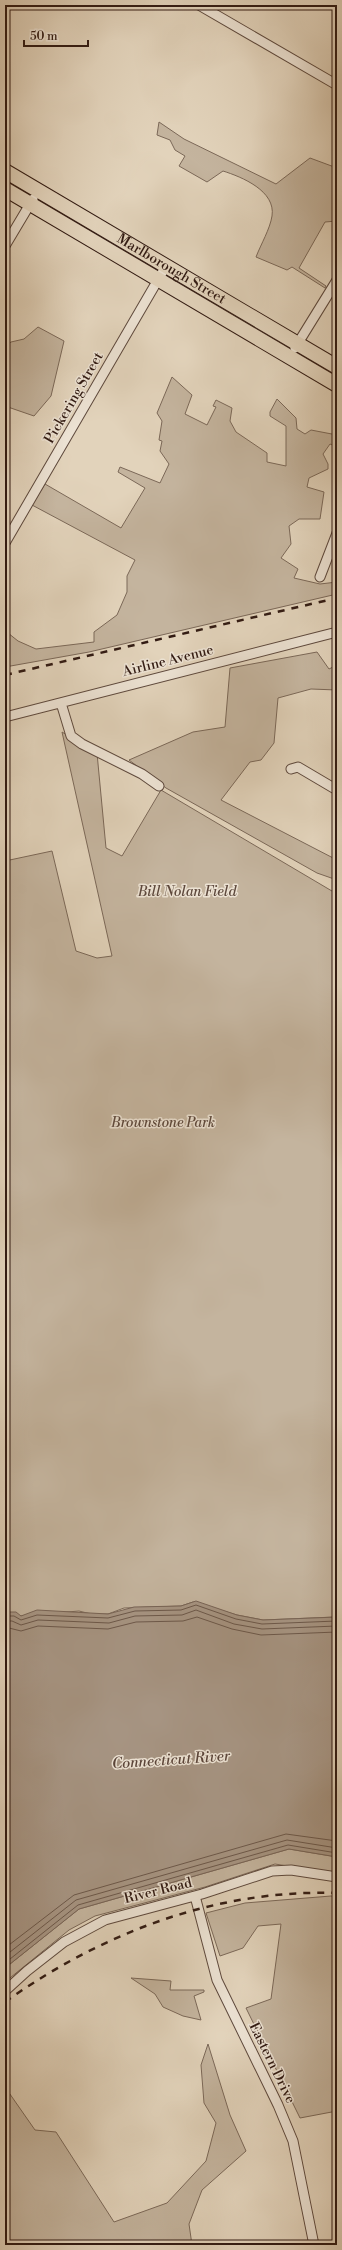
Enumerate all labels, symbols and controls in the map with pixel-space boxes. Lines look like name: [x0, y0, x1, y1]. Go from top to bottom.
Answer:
scale bar: [24, 22, 88, 48]
text: 50 m: [30, 29, 58, 44]
street label: Marlborough Street: [113, 230, 229, 308]
street label: Pickering Street: [40, 349, 108, 447]
street label: Airline Avenue: [120, 641, 215, 681]
park label: Bill Nolan Field: [137, 883, 237, 901]
park label: Brownstone Park: [110, 1114, 215, 1132]
water label: Connecticut River: [111, 1746, 231, 1774]
street label: River Road: [122, 1874, 194, 1908]
street label: Eastern Drive: [245, 2019, 299, 2107]

